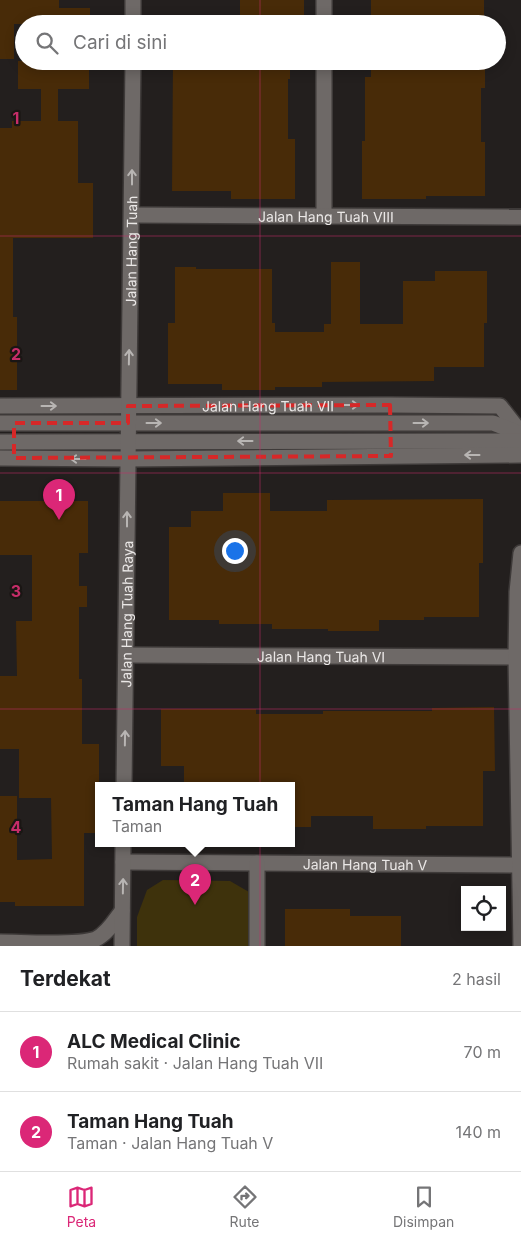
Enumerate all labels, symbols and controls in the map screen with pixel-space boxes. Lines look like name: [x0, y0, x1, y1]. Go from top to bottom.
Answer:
search box: [15, 15, 506, 70]
icon: search: [33, 29, 61, 57]
text: Cari di sini: [73, 31, 167, 54]
text: 1: [13, 108, 19, 128]
one-way arrow: [127, 169, 137, 186]
street label: Jalan Hang Tuah: [121, 195, 140, 307]
street label: Jalan Hang Tuah VIII: [258, 207, 394, 225]
text: 2: [11, 344, 21, 364]
one-way arrow: [124, 349, 134, 366]
street label: Jalan Hang Tuah VII: [202, 397, 334, 414]
one-way arrow: [342, 400, 359, 410]
one-way arrow: [40, 401, 56, 411]
one-way arrow: [145, 418, 161, 428]
one-way arrow: [412, 418, 429, 428]
one-way arrow: [237, 436, 254, 446]
one-way arrow: [465, 451, 481, 460]
one-way arrow: [71, 454, 87, 464]
pin: 1: [43, 479, 75, 520]
one-way arrow: [122, 511, 132, 528]
your location: [222, 538, 248, 564]
street label: Jalan Hang Tuah Raya: [117, 540, 136, 688]
text: 3: [11, 581, 21, 601]
street label: Jalan Hang Tuah VI: [257, 647, 385, 665]
one-way arrow: [120, 730, 129, 746]
popup: [95, 782, 295, 847]
text: Taman Hang Tuah: [112, 793, 278, 816]
text: Taman: [112, 816, 162, 836]
text: 4: [11, 817, 22, 837]
street label: Jalan Hang Tuah V: [303, 855, 428, 873]
pin: 2: [179, 864, 211, 905]
one-way arrow: [118, 879, 128, 895]
map controls: [461, 886, 506, 931]
button: locate: [461, 886, 506, 931]
text: Terdekat: [20, 966, 111, 991]
text: 2 hasil: [452, 969, 501, 989]
text: ALC Medical Clinic: [67, 1030, 241, 1053]
text: 1: [33, 1042, 39, 1062]
text: 70 m: [464, 1042, 501, 1062]
text: Rumah sakit · Jalan Hang Tuah VII: [67, 1053, 323, 1073]
text: Taman Hang Tuah: [67, 1110, 234, 1133]
text: 2: [31, 1122, 41, 1142]
text: 140 m: [456, 1122, 501, 1142]
text: Taman · Jalan Hang Tuah V: [67, 1133, 273, 1153]
tab: Peta: [67, 1183, 96, 1230]
tab: Rute: [230, 1183, 260, 1230]
tab: Disimpan: [393, 1183, 454, 1230]

